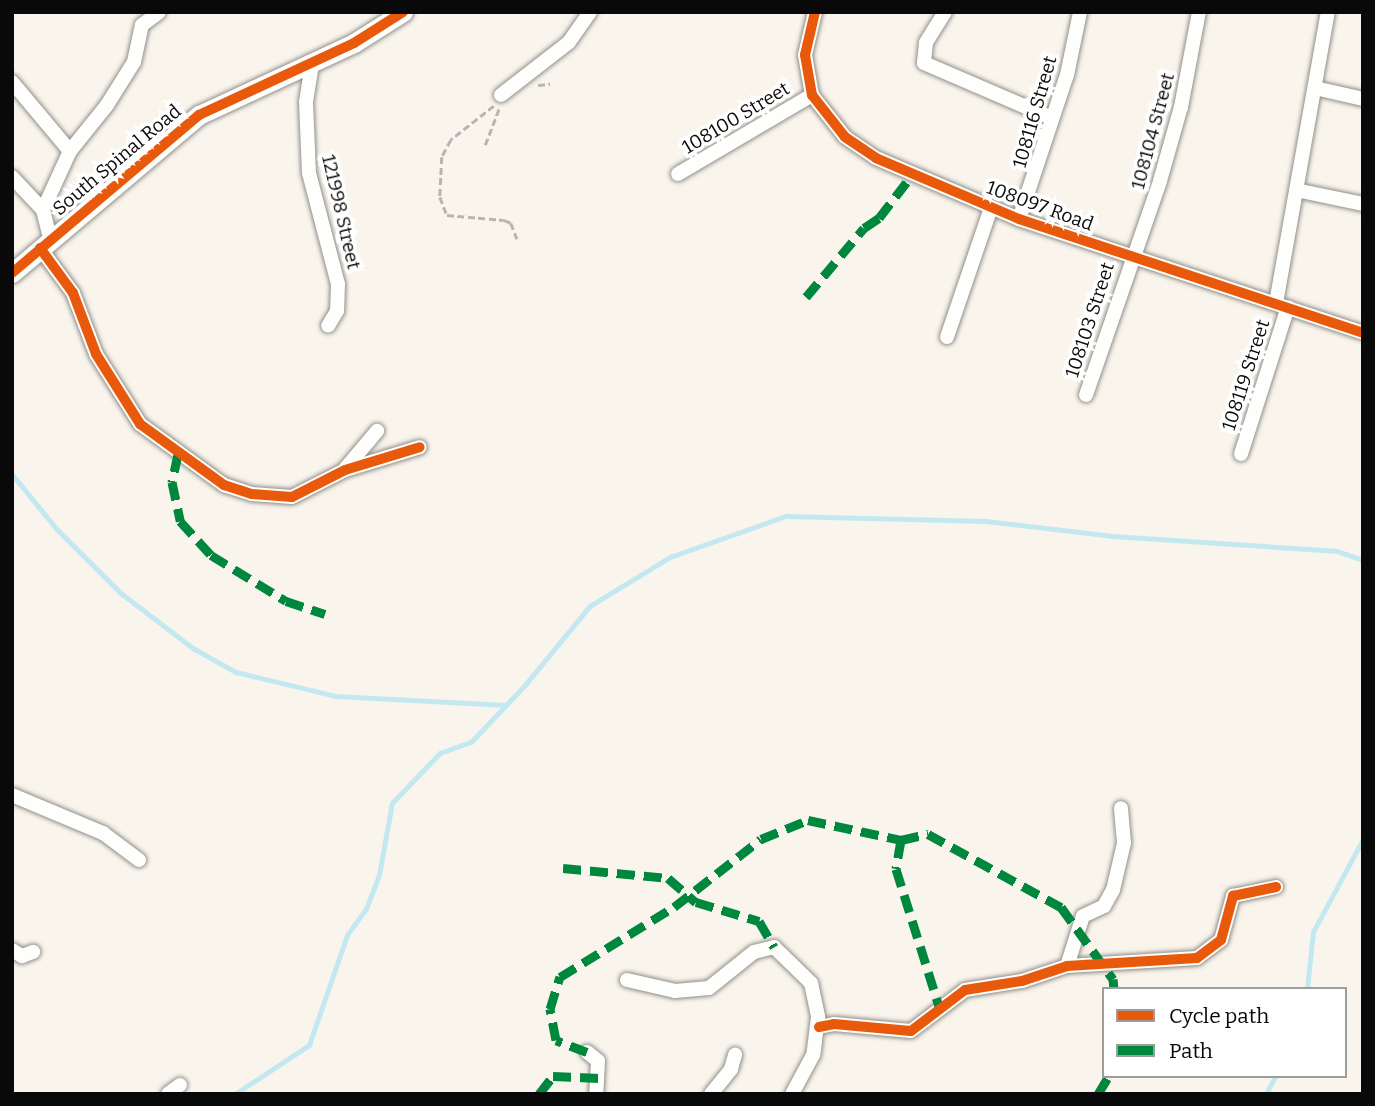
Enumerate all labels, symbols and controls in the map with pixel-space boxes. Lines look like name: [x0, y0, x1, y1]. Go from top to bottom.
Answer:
street label: 108116 Street: [1008, 53, 1062, 171]
street label: 108104 Street: [1126, 70, 1180, 192]
street label: 108100 Street: [678, 77, 794, 159]
street label: South Spinal Road: [48, 100, 186, 220]
street label: 121998 Street: [317, 152, 365, 272]
street label: 108097 Road: [983, 176, 1097, 236]
street label: 108103 Street: [1061, 260, 1119, 380]
street label: 108119 Street: [1217, 317, 1275, 433]
legend: [1102, 987, 1347, 1078]
text: Cycle path: [1169, 1003, 1269, 1029]
text: Path: [1169, 1038, 1213, 1064]

